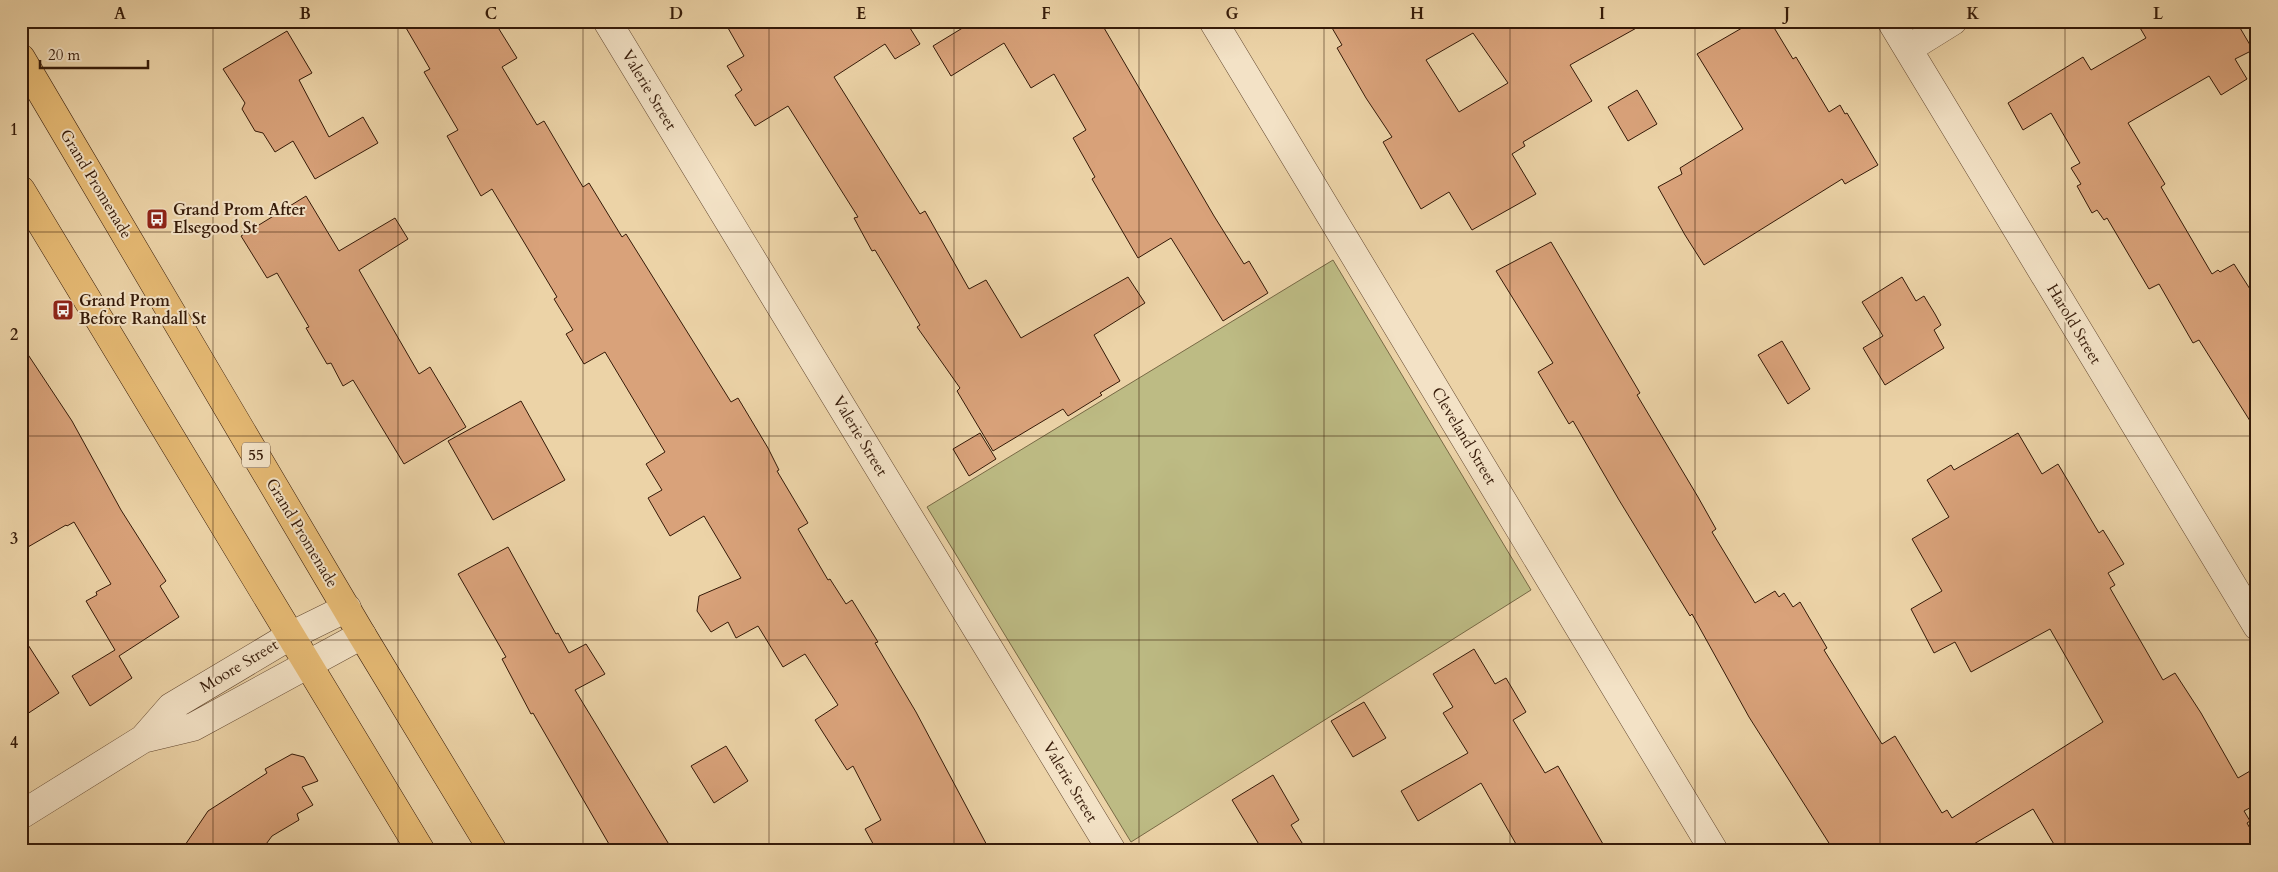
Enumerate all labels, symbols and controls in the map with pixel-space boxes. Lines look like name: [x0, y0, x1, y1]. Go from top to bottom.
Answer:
text: A: [114, 3, 126, 25]
text: B: [299, 3, 311, 25]
text: C: [485, 3, 497, 25]
text: D: [669, 3, 683, 25]
text: E: [856, 3, 866, 25]
text: F: [1041, 3, 1051, 25]
text: G: [1225, 3, 1239, 25]
text: H: [1410, 3, 1424, 25]
text: I: [1599, 3, 1605, 25]
text: J: [1782, 3, 1790, 25]
text: K: [1967, 3, 1980, 25]
text: L: [2153, 3, 2164, 25]
scale bar: [40, 38, 148, 70]
text: 20 m: [48, 45, 80, 65]
street label: Valerie Street: [616, 46, 682, 134]
text: 1: [10, 119, 18, 141]
street label: Grand Promenade: [55, 125, 137, 243]
place label: Grand Prom After Elsegood St: [173, 199, 306, 239]
bus stop icon: Grand Prom After Elsegood St: [145, 207, 169, 231]
street label: Harold Street: [2041, 280, 2107, 368]
place label: Grand Prom Before Randall St: [79, 290, 207, 330]
bus stop icon: Grand Prom Before Randall St: [51, 298, 75, 322]
text: 2: [10, 324, 18, 346]
street label: Cleveland Street: [1426, 383, 1502, 489]
street label: Valerie Street: [827, 392, 893, 480]
road number: 55: [242, 442, 270, 468]
street label: Grand Promenade: [261, 474, 343, 592]
text: 3: [10, 528, 18, 550]
street label: Moore Street: [196, 634, 282, 698]
text: 4: [10, 732, 18, 754]
street label: Valerie Street: [1037, 738, 1103, 826]

